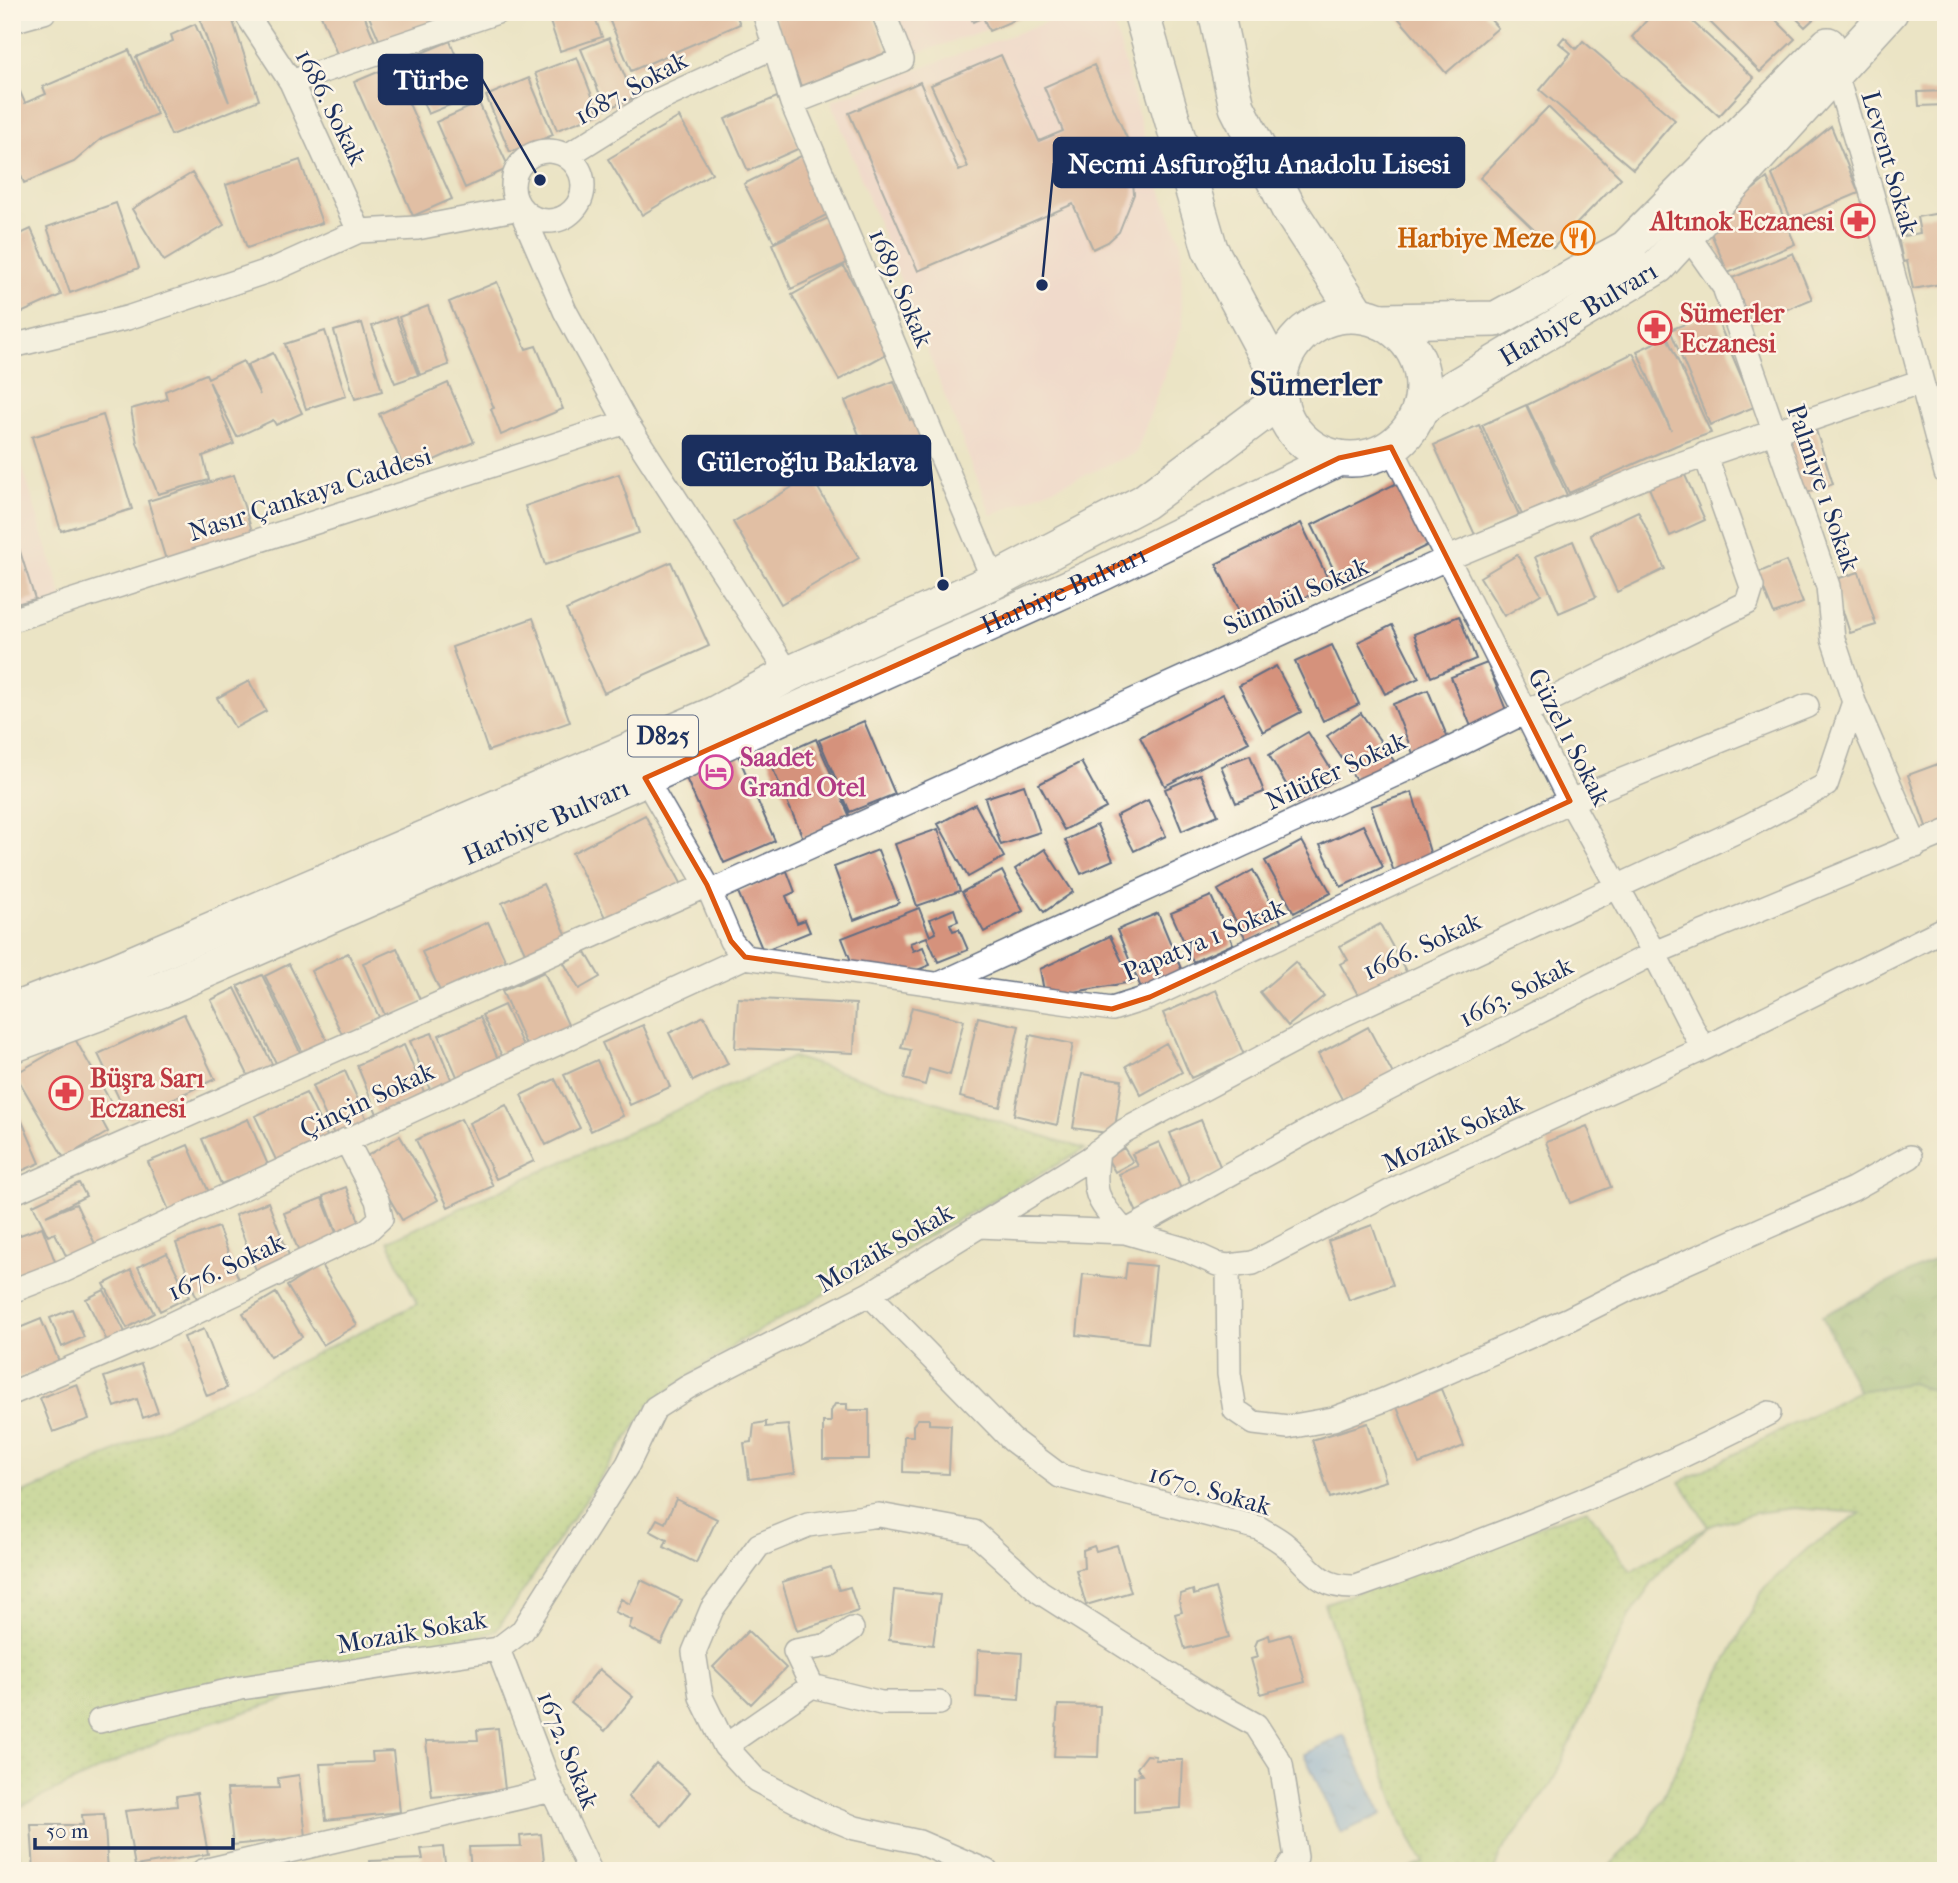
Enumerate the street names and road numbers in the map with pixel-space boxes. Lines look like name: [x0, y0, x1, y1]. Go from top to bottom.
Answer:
street label: 1686. Sokak: [289, 44, 374, 171]
street label: 1687. Sokak: [569, 44, 693, 132]
street label: Levent Sokak: [1855, 87, 1926, 239]
street label: 1689. Sokak: [862, 224, 940, 352]
street label: Harbiye Bulvarı: [1494, 255, 1663, 373]
street label: Palmiye 1 Sokak: [1780, 400, 1866, 576]
street label: Nasır Çankaya Caddesi: [185, 440, 436, 548]
street label: Harbiye Bulvarı: [976, 538, 1151, 641]
street label: Sümbül Sokak: [1219, 550, 1374, 642]
street label: Güzel 1 Sokak: [1521, 663, 1617, 811]
road number: D825: [628, 716, 698, 756]
street label: Nilüfer Sokak: [1261, 725, 1412, 817]
street label: Harbiye Bulvarı: [458, 771, 634, 871]
street label: Papatya 1 Sokak: [1118, 891, 1291, 988]
street label: 1666. Sokak: [1358, 905, 1487, 987]
street label: 1663. Sokak: [1454, 950, 1579, 1034]
street label: Çinçin Sokak: [295, 1055, 440, 1145]
street label: Mozaik Sokak: [1378, 1087, 1529, 1179]
street label: Mozaik Sokak: [811, 1196, 959, 1299]
street label: 1676. Sokak: [163, 1226, 290, 1308]
street label: 1670. Sokak: [1145, 1458, 1275, 1522]
street label: Mozaik Sokak: [334, 1603, 490, 1660]
street label: 1672. Sokak: [530, 1686, 606, 1814]

